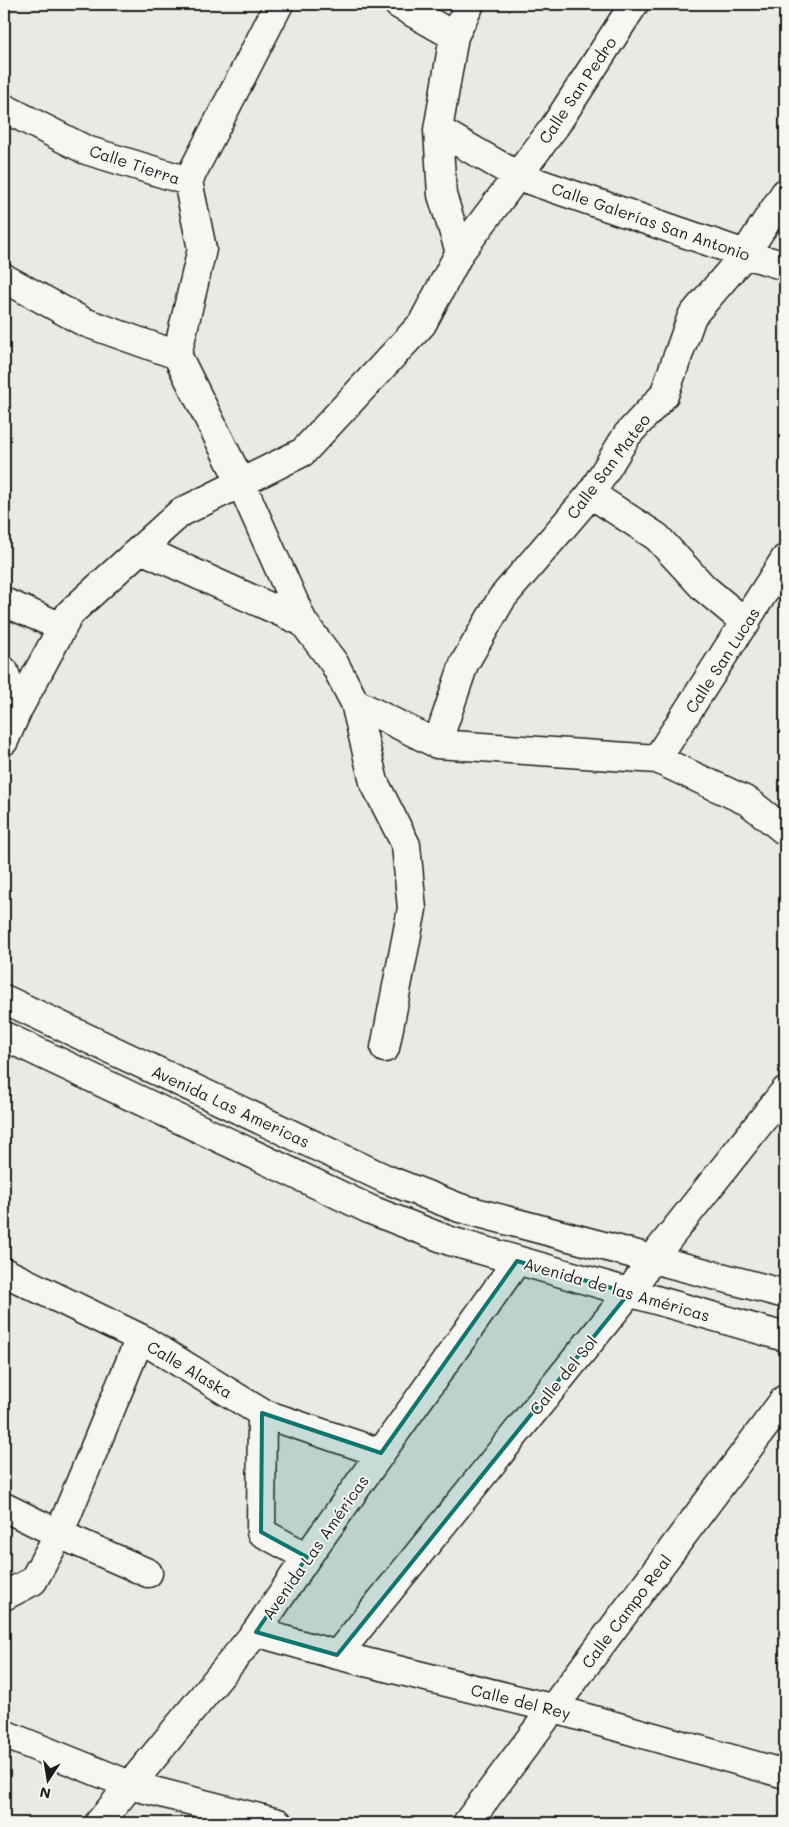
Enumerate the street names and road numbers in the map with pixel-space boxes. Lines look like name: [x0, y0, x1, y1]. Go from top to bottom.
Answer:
street label: Calle San Pedro: [533, 32, 621, 148]
street label: Calle Tierra: [87, 139, 183, 189]
street label: Calle Galerías San Antonio: [549, 177, 753, 265]
street label: Calle San Mateo: [562, 409, 654, 523]
street label: Calle San Lucas: [680, 603, 764, 717]
street label: Avenida Las Americas: [149, 1060, 313, 1152]
street label: Avenida de las Américas: [521, 1252, 713, 1326]
street label: Calle del Sol: [525, 1331, 601, 1419]
street label: Calle Alaska: [144, 1335, 236, 1403]
street label: Avenida Las Américas: [257, 1471, 373, 1623]
street label: Calle Campo Real: [576, 1550, 676, 1672]
street label: Calle del Rey: [469, 1678, 573, 1724]

